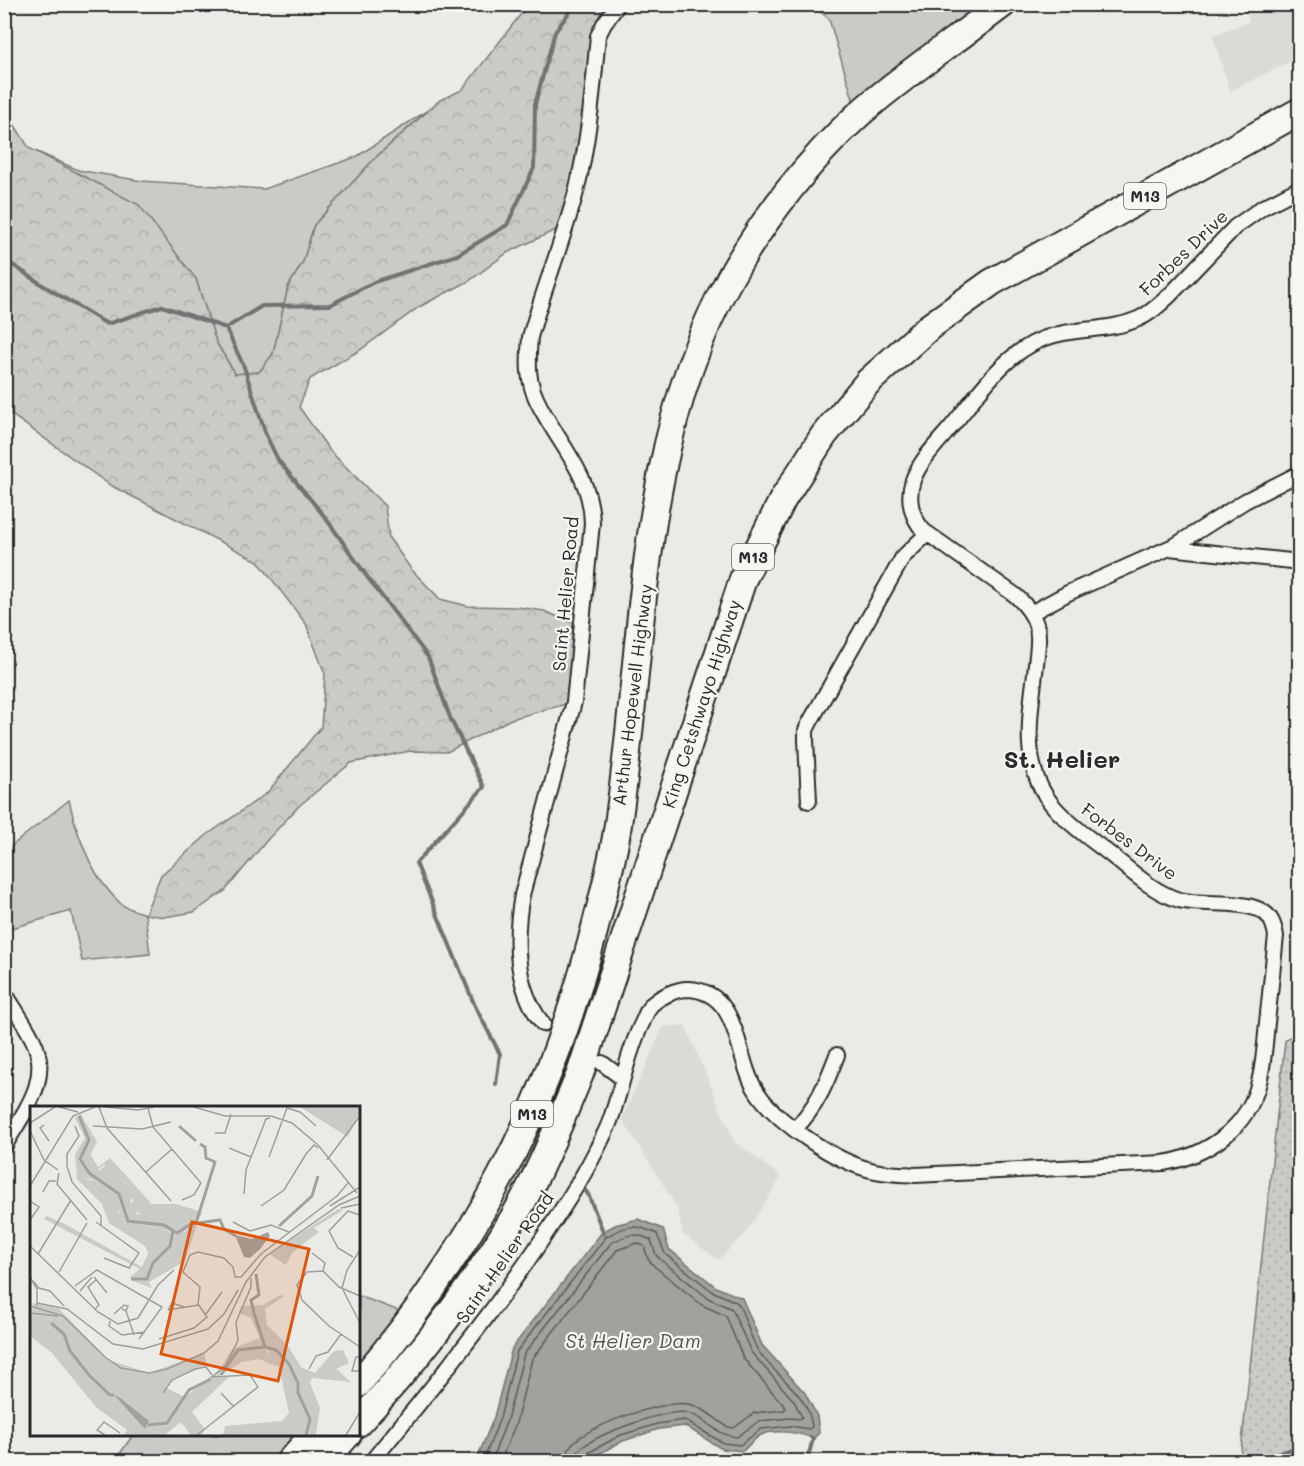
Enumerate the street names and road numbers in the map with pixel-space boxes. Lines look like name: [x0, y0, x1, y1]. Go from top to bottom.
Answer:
road number: M13: [1124, 183, 1166, 209]
street label: Forbes Drive: [1134, 204, 1233, 301]
street label: Saint Helier Road: [546, 516, 584, 672]
road number: M13: [732, 544, 774, 570]
street label: Arthur Hopewell Highway: [606, 583, 658, 807]
street label: King Cetshwayo Highway: [656, 596, 746, 811]
street label: Forbes Drive: [1077, 797, 1183, 885]
road number: M13: [511, 1101, 553, 1127]
street label: Saint Helier Road: [450, 1187, 559, 1328]

